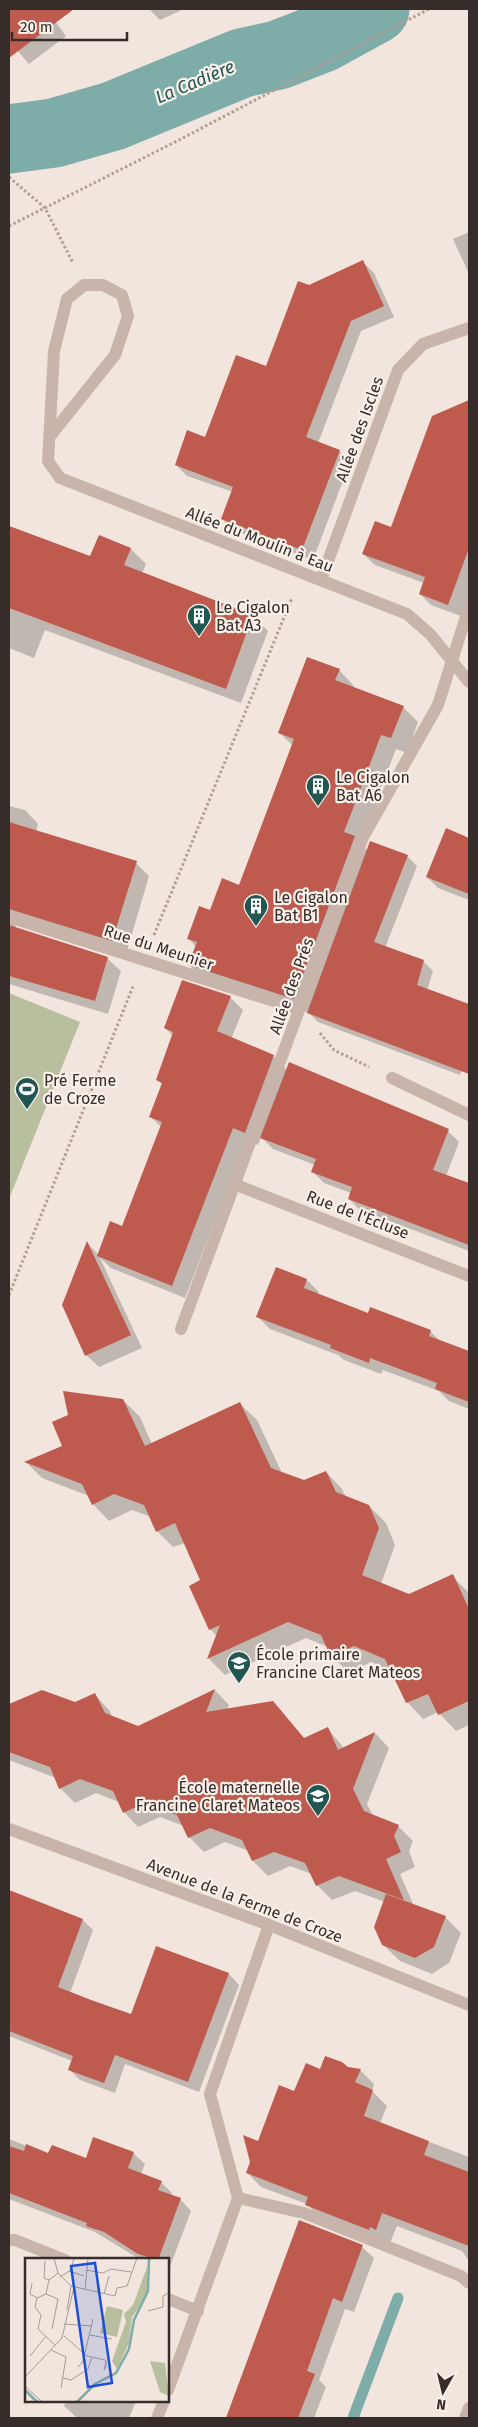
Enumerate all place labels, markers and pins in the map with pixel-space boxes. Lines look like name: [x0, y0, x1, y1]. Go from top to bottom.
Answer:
place label: Le Cigalon Bat A3: [216, 598, 290, 635]
building icon: Le Cigalon Bat A3: [186, 603, 212, 637]
place label: Le Cigalon Bat A6: [336, 768, 410, 805]
building icon: Le Cigalon Bat A6: [305, 773, 331, 807]
place label: Le Cigalon Bat B1: [274, 888, 348, 925]
building icon: Le Cigalon Bat B1: [243, 893, 269, 927]
place label: Pré Ferme de Croze: [44, 1071, 116, 1108]
sports icon: Pré Ferme de Croze: [14, 1076, 40, 1110]
place label: École primaire Francine Claret Mateos: [256, 1644, 420, 1682]
school or university icon: École primaire Francine Claret Mateos: [226, 1650, 252, 1684]
place label: École maternelle Francine Claret Mateos: [136, 1777, 300, 1815]
school or university icon: École maternelle Francine Claret Mateos: [305, 1783, 331, 1817]

